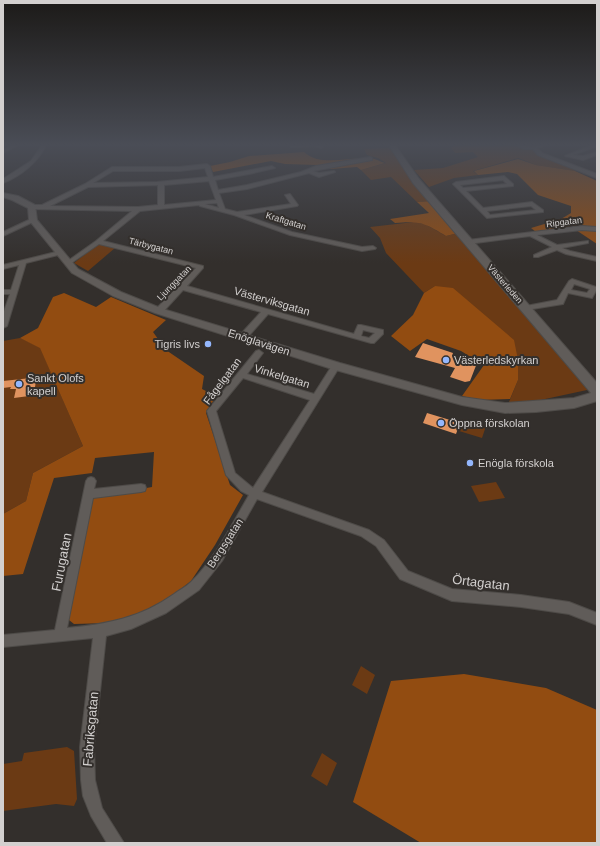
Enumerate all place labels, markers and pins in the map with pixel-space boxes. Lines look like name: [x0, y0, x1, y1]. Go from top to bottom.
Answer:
place label: Tigris livs: [155, 338, 200, 350]
marker: Tigris livs: [203, 339, 213, 349]
place label: Västerledskyrkan: [454, 354, 538, 366]
marker: Västerledskyrkan: [441, 355, 451, 365]
place label: Sankt Olofs kapell: [27, 372, 84, 397]
marker: Sankt Olofs kapell: [14, 379, 24, 389]
place label: Öppna förskolan: [449, 417, 530, 429]
marker: Öppna förskolan: [436, 418, 446, 428]
place label: Enögla förskola: [478, 457, 555, 469]
marker: Enögla förskola: [465, 458, 475, 468]

